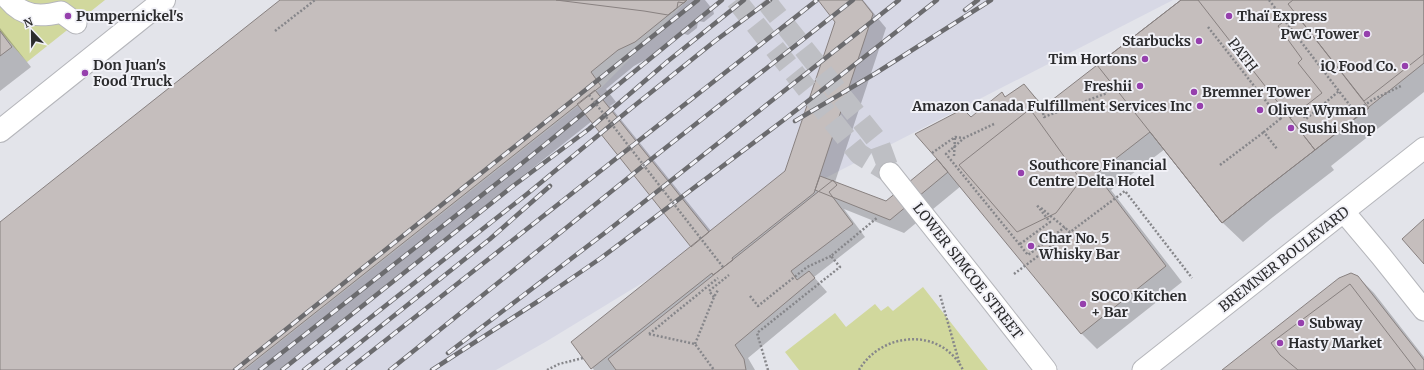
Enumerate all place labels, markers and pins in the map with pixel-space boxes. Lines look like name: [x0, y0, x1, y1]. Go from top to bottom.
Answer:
place label: Pumpernickel's: [76, 7, 183, 25]
place label: Thaï Express: [1237, 7, 1327, 25]
marker: Pumpernickel's: [63, 11, 73, 21]
marker: Thaï Express: [1224, 11, 1234, 21]
place label: PwC Tower: [1280, 25, 1359, 43]
marker: PwC Tower: [1362, 29, 1372, 39]
place label: Starbucks: [1122, 32, 1191, 50]
marker: Starbucks: [1194, 36, 1204, 46]
place label: Tim Hortons: [1048, 50, 1137, 68]
marker: Tim Hortons: [1140, 54, 1150, 64]
place label: Don Juan's Food Truck: [93, 56, 173, 90]
place label: iQ Food Co.: [1320, 57, 1397, 75]
marker: iQ Food Co.: [1400, 61, 1410, 71]
marker: Don Juan's Food Truck: [80, 68, 90, 78]
place label: Freshii: [1084, 77, 1132, 95]
marker: Freshii: [1135, 81, 1145, 91]
place label: Bremner Tower: [1202, 83, 1311, 101]
marker: Bremner Tower: [1189, 87, 1199, 97]
place label: Amazon Canada Fulfillment Services Inc: [911, 97, 1192, 115]
marker: Amazon Canada Fulfillment Services Inc: [1195, 101, 1205, 111]
place label: Oliver Wyman: [1268, 101, 1367, 119]
marker: Oliver Wyman: [1255, 105, 1265, 115]
place label: Sushi Shop: [1299, 119, 1376, 137]
marker: Sushi Shop: [1286, 123, 1296, 133]
place label: Southcore Financial Centre Delta Hotel: [1029, 156, 1167, 190]
marker: Southcore Financial Centre Delta Hotel: [1016, 168, 1026, 178]
place label: Char No. 5 Whisky Bar: [1038, 229, 1120, 263]
marker: Char No. 5 Whisky Bar: [1026, 241, 1036, 251]
place label: SOCO Kitchen + Bar: [1091, 287, 1187, 321]
marker: SOCO Kitchen + Bar: [1078, 299, 1088, 309]
place label: Subway: [1309, 314, 1363, 332]
marker: Subway: [1296, 318, 1306, 328]
place label: Hasty Market: [1288, 334, 1382, 352]
marker: Hasty Market: [1275, 338, 1285, 348]

